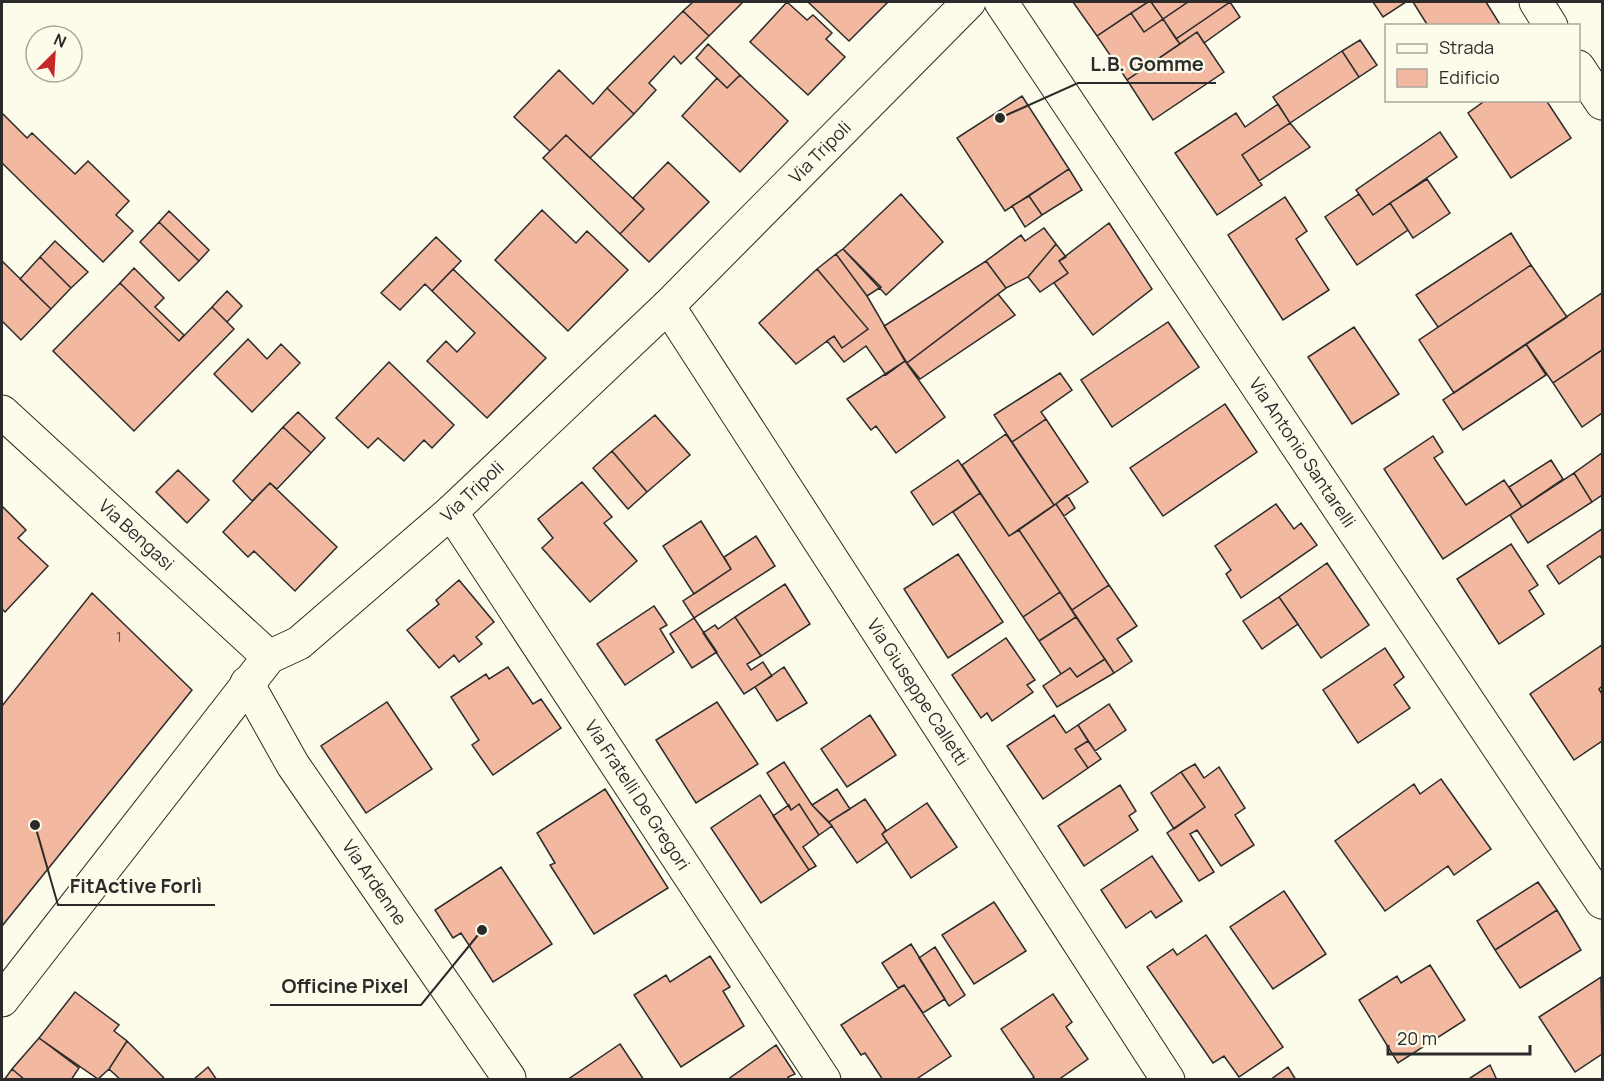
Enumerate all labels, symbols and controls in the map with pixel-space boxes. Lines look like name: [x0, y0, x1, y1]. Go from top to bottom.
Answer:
north arrow: [24, 24, 84, 84]
legend: [1385, 24, 1580, 102]
text: N: [50, 28, 70, 53]
text: Strada: [1439, 35, 1494, 59]
callout: L.B. Gomme: [1078, 45, 1216, 83]
text: L.B. Gomme: [1090, 50, 1204, 77]
text: Edificio: [1439, 65, 1500, 89]
street label: Via Tripoli: [783, 115, 856, 188]
street label: Via Antonio Santarelli: [1244, 373, 1362, 532]
street label: Via Tripoli: [435, 455, 509, 527]
street label: Via Bengasi: [94, 493, 180, 575]
street label: Via Giuseppe Calletti: [862, 614, 975, 770]
house number: 1: [116, 626, 122, 647]
street label: Via Fratelli De Gregori: [580, 715, 696, 875]
street label: Via Ardenne: [337, 835, 413, 930]
callout: FitActive Forlì: [58, 867, 215, 905]
text: FitActive Forlì: [70, 872, 202, 899]
callout: Officine Pixel: [270, 967, 421, 1005]
text: Officine Pixel: [281, 972, 409, 999]
scale bar: [1388, 1018, 1530, 1056]
text: 20 m: [1397, 1026, 1437, 1050]

